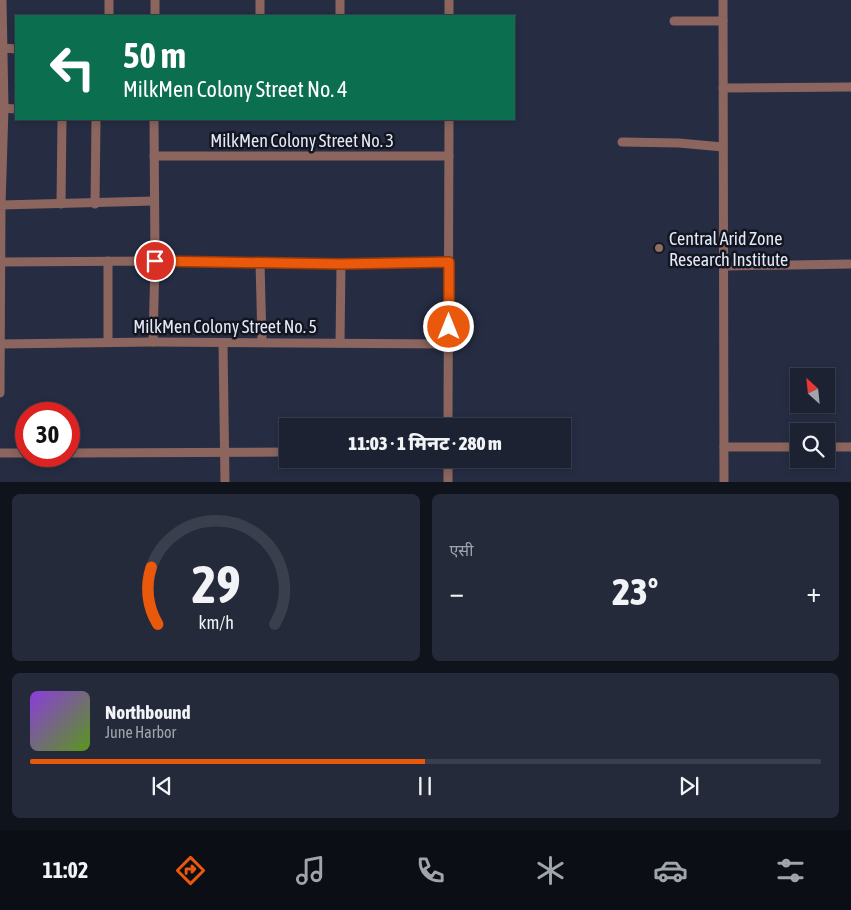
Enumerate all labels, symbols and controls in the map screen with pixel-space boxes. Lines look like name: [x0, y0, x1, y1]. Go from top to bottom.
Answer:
icon: left: [40, 35, 105, 100]
text: 50 m: [123, 35, 186, 75]
text: MilkMen Colony Street No. 4: [123, 76, 348, 102]
street label: MilkMen Colony Street No. 3: [210, 130, 394, 151]
place label: Central Arid Zone Research Institute: [669, 228, 788, 270]
pin: [134, 240, 176, 282]
marker: Central Arid Zone Research Institute: [653, 242, 665, 254]
icon: arrive: [141, 247, 169, 275]
position arrow: [422, 300, 474, 352]
street label: MilkMen Colony Street No. 5: [133, 316, 317, 337]
north arrow: [790, 368, 835, 412]
map controls: [790, 368, 835, 468]
speed limit sign: 30: [15, 402, 80, 467]
button: search: [790, 423, 835, 468]
text: 11:03 · 1 मिनट · 280 m: [348, 432, 502, 454]
text: एसी: [450, 541, 473, 559]
text: 29: [191, 554, 240, 614]
text: 23°: [612, 570, 658, 613]
text: −: [450, 576, 464, 608]
text: +: [806, 576, 821, 608]
text: km/h: [198, 612, 233, 633]
text: Northbound: [105, 701, 191, 723]
text: June Harbor: [105, 723, 176, 741]
icon: previous: [148, 772, 176, 800]
icon: pause: [411, 772, 439, 800]
icon: next: [675, 772, 703, 800]
icon: directions: [173, 853, 208, 888]
icon: music: [293, 853, 328, 888]
icon: phone: [413, 853, 448, 888]
icon: climate: [533, 853, 568, 888]
icon: car: [653, 853, 688, 888]
icon: filters: [773, 853, 808, 888]
text: 11:02: [43, 857, 88, 883]

